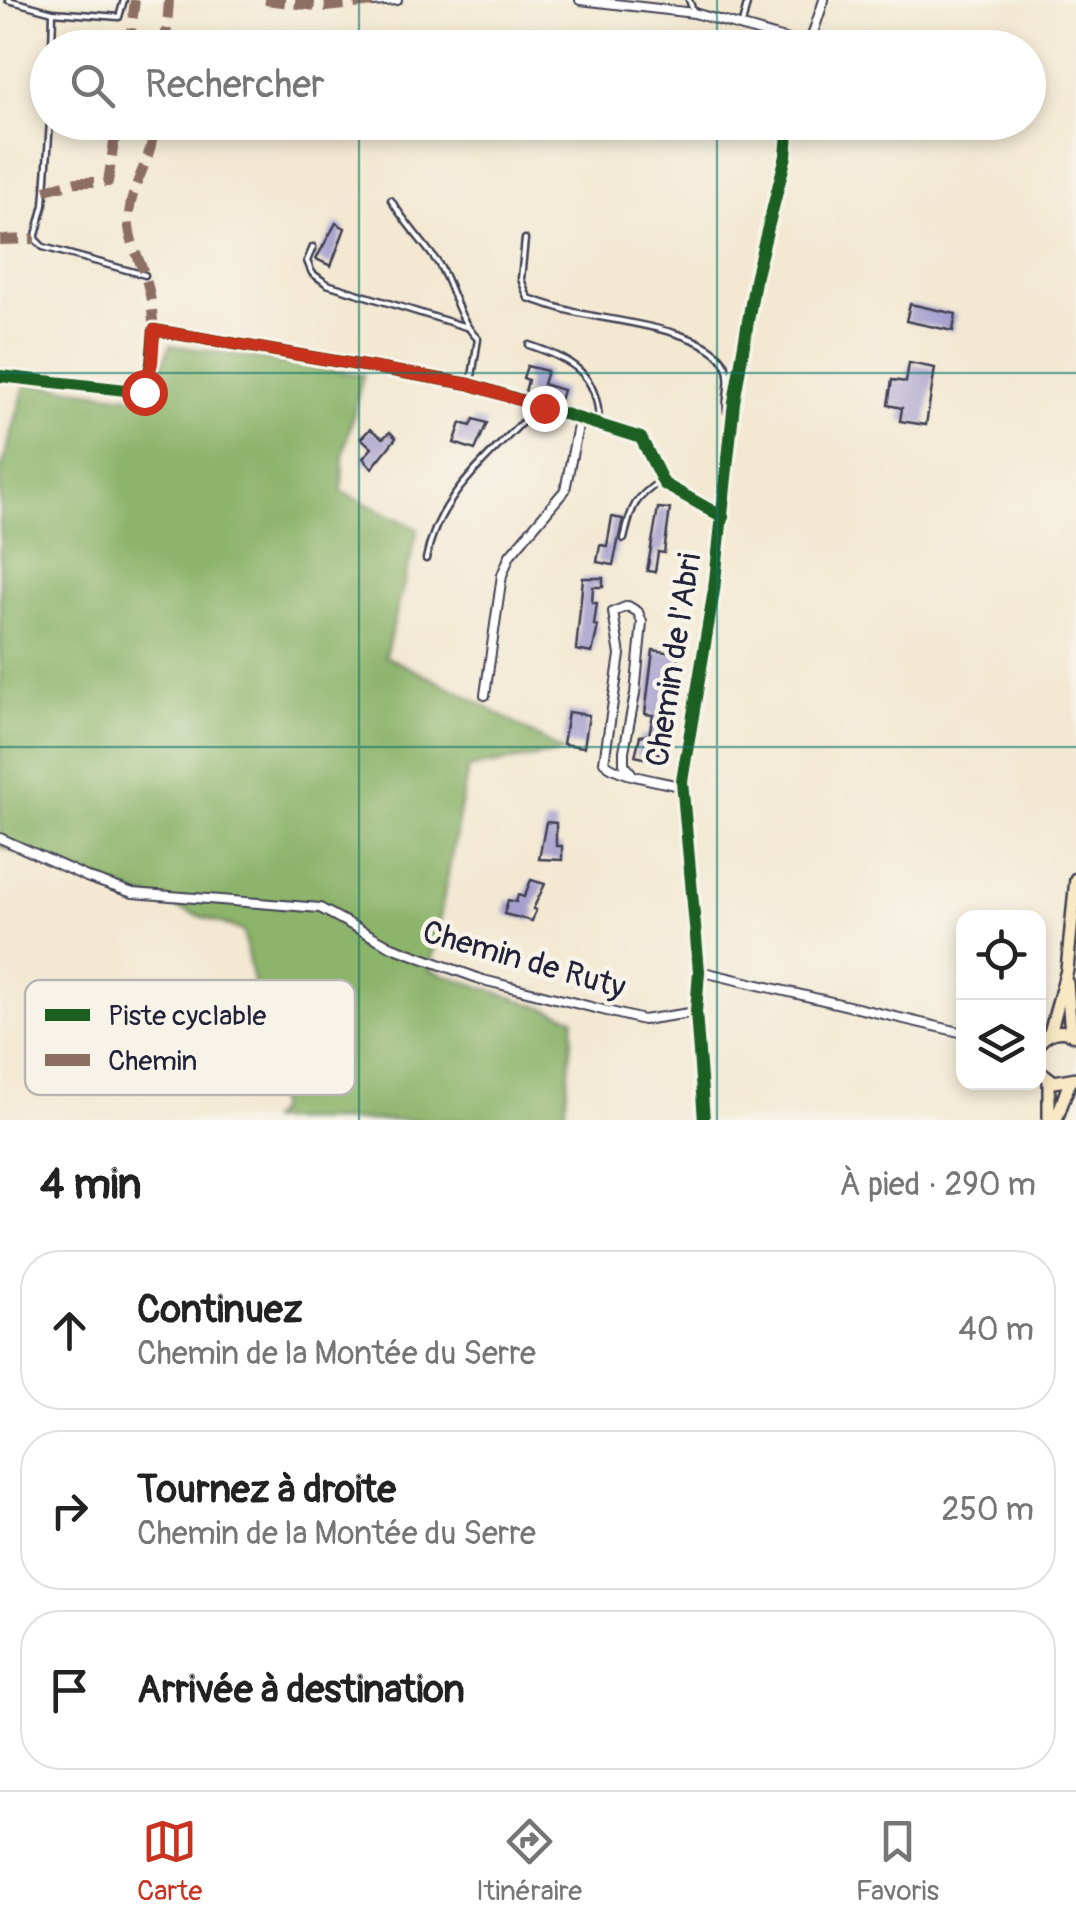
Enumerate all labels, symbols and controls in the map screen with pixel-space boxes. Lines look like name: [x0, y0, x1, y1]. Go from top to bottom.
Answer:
search box: [30, 30, 1046, 140]
icon: search: [65, 58, 120, 113]
text: Rechercher: [145, 61, 325, 109]
route start: [122, 370, 168, 416]
route end: [522, 386, 568, 432]
street label: Chemin de l'Abri: [637, 551, 711, 769]
map controls: [956, 910, 1046, 1090]
button: locate: [956, 910, 1046, 1000]
street label: Chemin de Ruty: [418, 912, 630, 1008]
legend: [25, 980, 355, 1095]
text: Piste cyclable: [108, 999, 267, 1034]
button: layers: [956, 1000, 1046, 1090]
text: Chemin: [108, 1044, 197, 1079]
text: 4 min: [40, 1159, 142, 1211]
text: À pied · 290 m: [839, 1165, 1036, 1205]
text: Continuez: [137, 1286, 302, 1334]
icon: ahead: [42, 1303, 97, 1358]
text: 40 m: [958, 1310, 1034, 1350]
text: Chemin de la Montée du Serre: [137, 1334, 536, 1374]
text: Tournez à droite: [137, 1466, 396, 1514]
icon: right: [42, 1483, 97, 1538]
text: 250 m: [942, 1490, 1034, 1530]
text: Chemin de la Montée du Serre: [137, 1514, 536, 1554]
icon: arrive: [42, 1663, 97, 1718]
text: Arrivée à destination: [137, 1666, 465, 1714]
tab: Carte: [137, 1814, 202, 1909]
tab: Itinéraire: [476, 1814, 582, 1909]
tab: Favoris: [856, 1814, 939, 1909]

